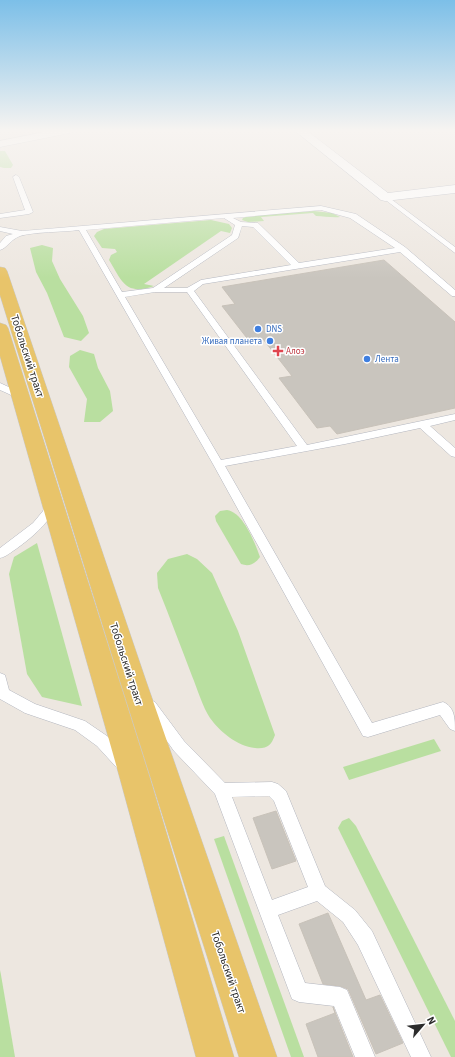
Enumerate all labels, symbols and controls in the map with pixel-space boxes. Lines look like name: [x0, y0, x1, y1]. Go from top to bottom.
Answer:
street label: Тобольский тракт: [7, 313, 48, 400]
place label: DNS: [266, 323, 282, 336]
marker: DNS: [253, 324, 263, 334]
place label: Живая планета: [202, 335, 262, 348]
marker: Живая планета: [265, 336, 275, 346]
place label: Алоэ: [286, 345, 305, 358]
marker: Алоэ: [273, 346, 283, 356]
place label: Лента: [375, 353, 399, 366]
marker: Лента: [362, 354, 372, 364]
street label: Тобольский тракт: [106, 621, 147, 708]
street label: Тобольский тракт: [207, 929, 250, 1015]
north arrow: [403, 1005, 443, 1045]
text: N: [423, 1014, 440, 1027]

